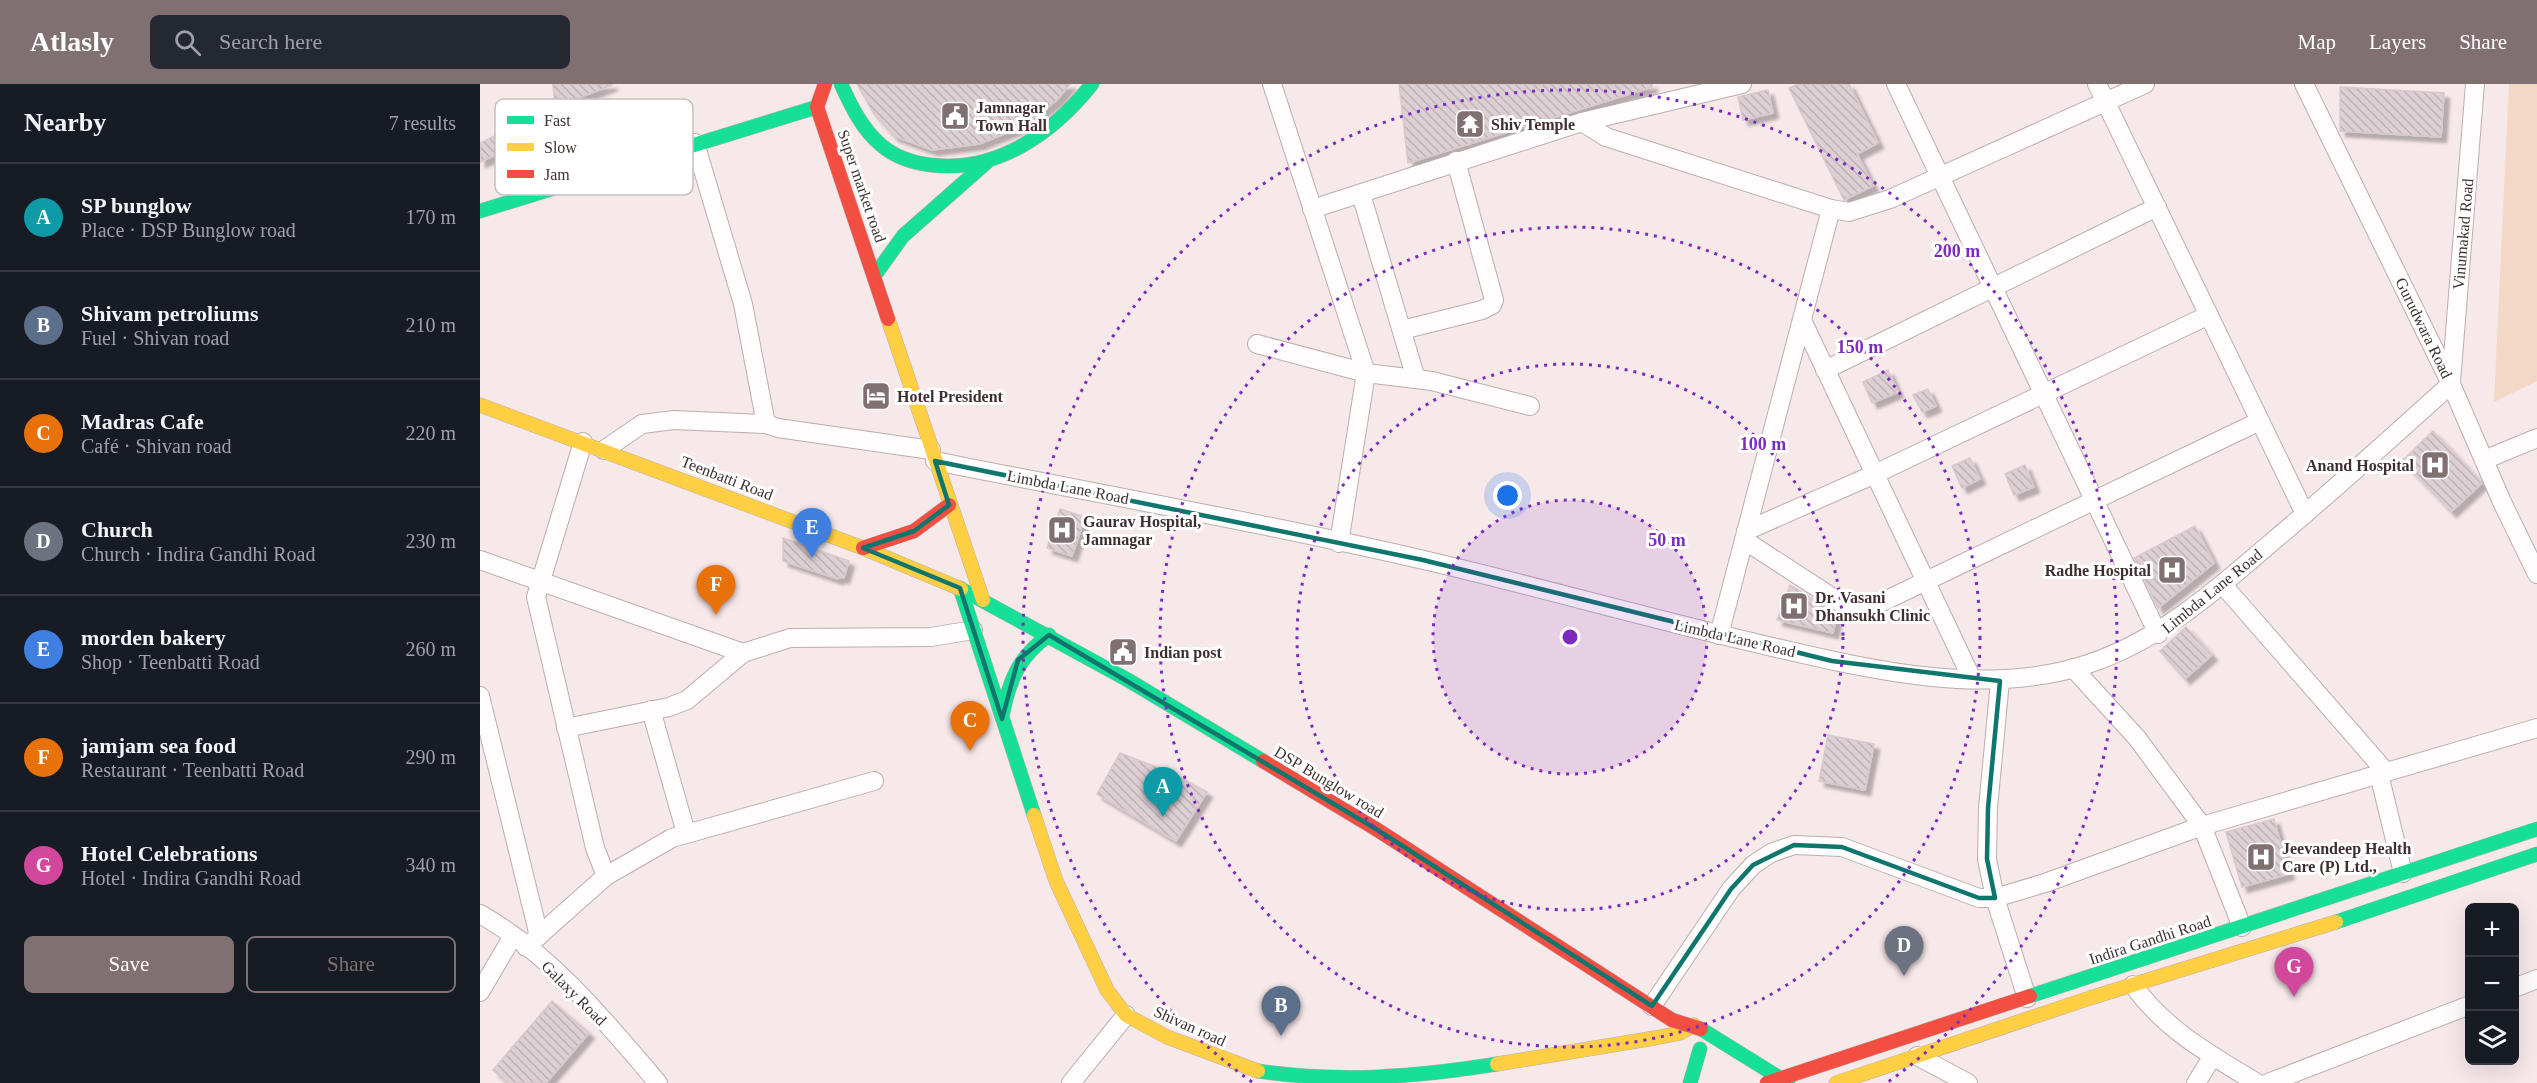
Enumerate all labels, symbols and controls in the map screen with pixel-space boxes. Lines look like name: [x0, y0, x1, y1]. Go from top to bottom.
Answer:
search box: [150, 15, 570, 69]
text: Atlasly: [30, 26, 114, 57]
icon: search: [171, 26, 204, 59]
text: Search here: [219, 29, 322, 54]
text: Map: [2298, 30, 2336, 54]
text: Layers: [2369, 30, 2426, 54]
text: Share: [2459, 30, 2507, 54]
legend: [495, 99, 693, 195]
place label: Jamnagar Town Hall: [976, 99, 1048, 134]
public building icon: Jamnagar Town Hall: [939, 100, 971, 132]
text: Nearby: [24, 108, 106, 137]
temple icon: Shiv Temple: [1454, 108, 1486, 140]
text: 7 results: [389, 112, 456, 134]
text: Fast: [544, 112, 571, 129]
place label: Shiv Temple: [1491, 116, 1575, 134]
street label: Super market road: [834, 127, 889, 245]
text: Slow: [544, 139, 577, 156]
text: Jam: [544, 166, 570, 183]
street label: Vinumakad Road: [2450, 178, 2476, 290]
text: SP bunglow: [81, 193, 192, 218]
text: A: [36, 206, 51, 228]
text: 170 m: [405, 206, 456, 228]
text: Place · DSP Bunglow road: [81, 219, 296, 241]
text: 200 m: [1934, 241, 1980, 261]
street label: Gurudwara Road: [2392, 275, 2456, 381]
text: Shivam petroliums: [81, 301, 258, 326]
text: B: [37, 314, 50, 336]
text: 210 m: [405, 314, 456, 336]
text: Fuel · Shivan road: [81, 327, 229, 349]
text: 150 m: [1837, 337, 1883, 357]
hotel icon: Hotel President: [860, 380, 892, 412]
place label: Hotel President: [897, 388, 1004, 405]
text: Madras Cafe: [81, 409, 204, 434]
text: C: [36, 422, 51, 444]
text: 220 m: [405, 422, 456, 444]
text: 100 m: [1740, 434, 1786, 454]
text: Café · Shivan road: [81, 435, 232, 457]
hospital icon: Anand Hospital: [2419, 449, 2451, 481]
street label: Teenbatti Road: [679, 453, 775, 503]
place label: Anand Hospital: [2306, 457, 2415, 475]
street label: Limbda Lane Road: [1006, 467, 1130, 507]
your location: [1493, 481, 1522, 510]
pin: E: [792, 508, 832, 558]
place label: Gaurav Hospital, Jamnagar: [1083, 513, 1201, 549]
hospital icon: Gaurav Hospital, Jamnagar: [1046, 514, 1078, 546]
text: Church: [81, 517, 153, 542]
text: D: [36, 530, 51, 552]
text: 230 m: [405, 530, 456, 552]
text: 50 m: [1648, 530, 1686, 550]
text: Church · Indira Gandhi Road: [81, 543, 315, 565]
street label: Limbda Lane Road: [2159, 546, 2265, 636]
hospital icon: Radhe Hospital: [2156, 554, 2188, 586]
place label: Radhe Hospital: [2045, 562, 2152, 580]
pin: F: [696, 566, 736, 615]
place label: Dr. Vasani Dhansukh Clinic: [1815, 589, 1930, 624]
hospital icon: Dr. Vasani Dhansukh Clinic: [1778, 590, 1810, 622]
street label: Limbda Lane Road: [1673, 616, 1797, 660]
text: morden bakery: [81, 625, 226, 650]
centre of rings: [1560, 627, 1580, 647]
public building icon: Indian post: [1107, 636, 1139, 668]
text: E: [37, 638, 50, 660]
text: 260 m: [405, 638, 456, 660]
place label: Indian post: [1144, 644, 1222, 662]
text: Shop · Teenbatti Road: [81, 651, 260, 673]
pin: C: [950, 702, 990, 751]
text: jamjam sea food: [81, 733, 236, 758]
street label: DSP Bunglow road: [1271, 743, 1386, 822]
text: F: [37, 746, 50, 768]
text: 290 m: [405, 746, 456, 768]
text: Restaurant · Teenbatti Road: [81, 759, 304, 781]
pin: A: [1144, 768, 1182, 817]
place label: Jeevandeep Health Care (P) Ltd.,: [2282, 840, 2411, 876]
text: Hotel Celebrations: [81, 841, 258, 866]
hospital icon: Jeevandeep Health Care (P) Ltd.,: [2245, 841, 2277, 873]
text: G: [36, 854, 51, 876]
text: 340 m: [405, 854, 456, 876]
text: Hotel · Indira Gandhi Road: [81, 867, 301, 889]
map controls: [2465, 903, 2519, 1065]
button: +: [2465, 903, 2519, 957]
street label: Indira Gandhi Road: [2087, 912, 2213, 968]
pin: D: [1884, 926, 1924, 976]
button: Save: [24, 936, 234, 993]
button: Share: [246, 936, 456, 993]
pin: G: [2274, 948, 2314, 997]
street label: Galaxy Road: [538, 957, 610, 1029]
button: −: [2465, 957, 2519, 1011]
pin: B: [1262, 986, 1300, 1036]
street label: Shivan road: [1151, 1003, 1229, 1049]
button: layers: [2465, 1011, 2519, 1065]

